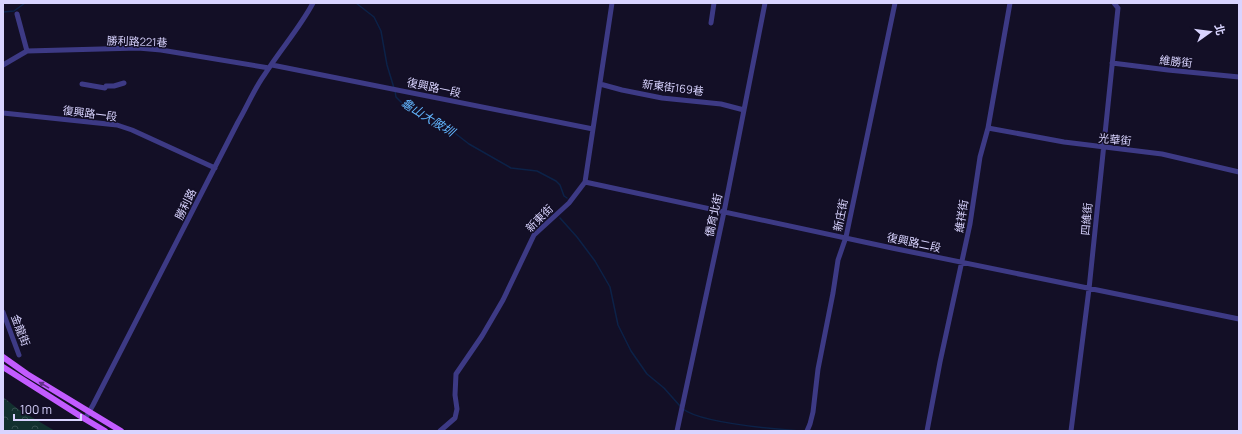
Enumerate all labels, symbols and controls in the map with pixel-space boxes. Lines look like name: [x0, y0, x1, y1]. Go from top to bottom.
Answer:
north arrow: [1190, 12, 1230, 52]
text: 北: [1212, 22, 1229, 37]
street label: 勝利路221巷: [106, 32, 168, 50]
street label: 維勝街: [1159, 52, 1193, 70]
street label: 復興路一段: [406, 74, 462, 100]
street label: 新東街169巷: [641, 76, 705, 98]
water label: 龜山大陂圳: [398, 94, 460, 141]
street label: 復興路一段: [62, 102, 118, 124]
street label: 光華街: [1098, 130, 1132, 148]
street label: 勝利路: [171, 186, 199, 222]
street label: 僑育北街: [701, 192, 725, 238]
street label: 新庄街: [829, 197, 851, 233]
street label: 維祥街: [951, 199, 971, 233]
street label: 新東街: [522, 201, 556, 235]
street label: 四維街: [1077, 202, 1095, 236]
street label: 復興路二段: [886, 229, 942, 255]
street label: 金龍街: [8, 312, 34, 348]
one-way arrow: [38, 381, 50, 388]
scale bar: [14, 396, 81, 422]
text: 100 m: [20, 401, 52, 418]

